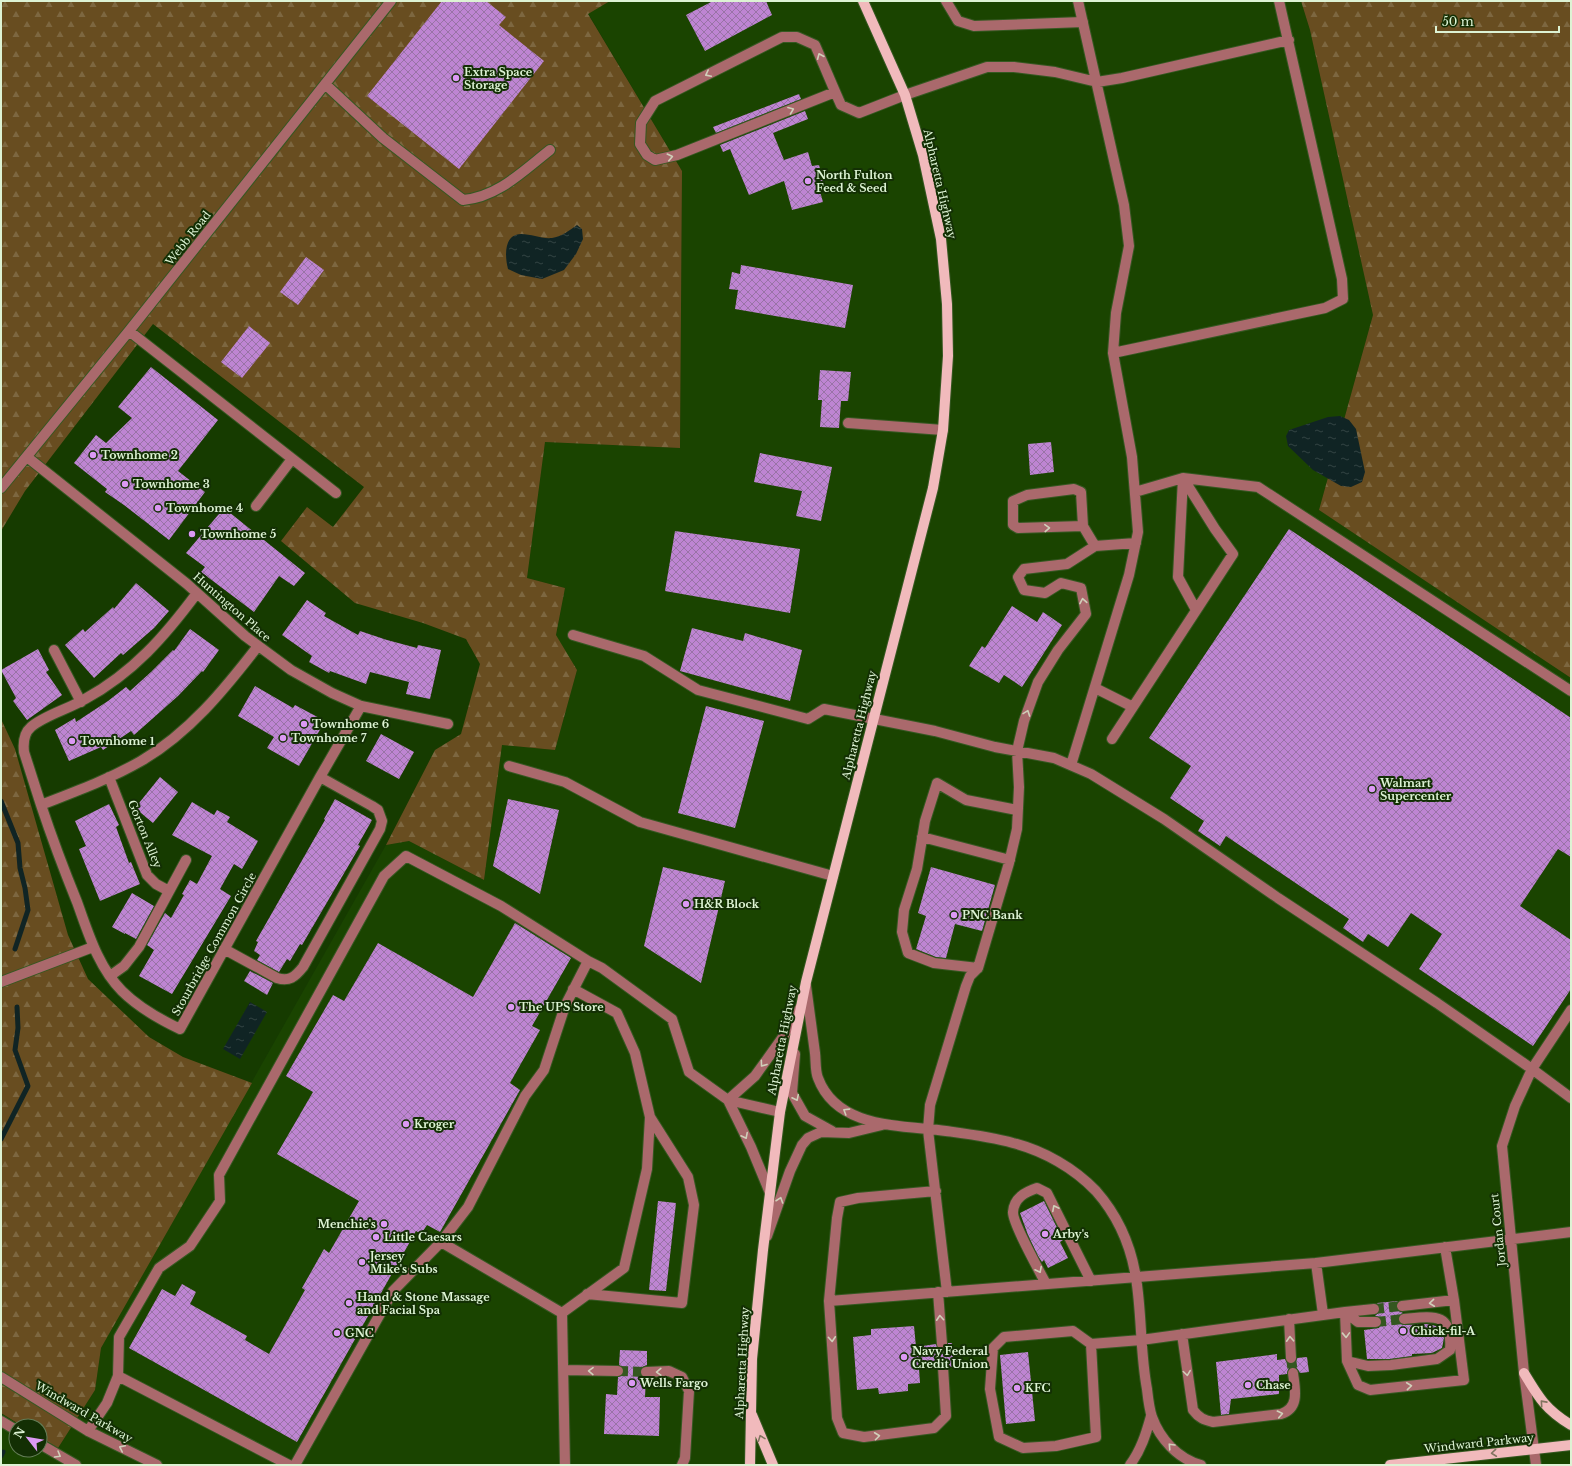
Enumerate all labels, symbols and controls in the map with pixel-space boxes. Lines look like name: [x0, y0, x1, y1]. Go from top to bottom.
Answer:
scale bar: [1436, 8, 1559, 34]
text: 50 m: [1442, 14, 1474, 29]
one-way arrow: [817, 53, 825, 61]
place label: Extra Space Storage: [464, 65, 533, 92]
one-way arrow: [705, 69, 712, 77]
marker: Extra Space Storage: [451, 73, 461, 83]
one-way arrow: [788, 107, 795, 115]
street label: Alpharetta Highway: [920, 127, 959, 240]
one-way arrow: [667, 153, 673, 161]
place label: North Fulton Feed & Seed: [816, 168, 893, 195]
marker: North Fulton Feed & Seed: [803, 176, 813, 186]
street label: Webb Road: [162, 208, 214, 269]
place label: Townhome 2: [101, 448, 178, 462]
marker: Townhome 2: [88, 450, 98, 460]
place label: Townhome 3: [133, 477, 210, 491]
marker: Townhome 3: [120, 479, 130, 489]
place label: Townhome 4: [166, 501, 243, 515]
marker: Townhome 4: [153, 503, 163, 513]
one-way arrow: [1044, 523, 1050, 532]
place label: Townhome 5: [200, 527, 277, 541]
marker: Townhome 5: [187, 529, 197, 539]
street label: Huntington Place: [190, 569, 274, 645]
one-way arrow: [1080, 598, 1088, 604]
street label: Alpharetta Highway: [838, 669, 879, 782]
one-way arrow: [1022, 710, 1030, 717]
place label: Townhome 6: [312, 717, 389, 731]
marker: Townhome 6: [299, 719, 309, 729]
place label: Townhome 7: [291, 731, 367, 745]
marker: Townhome 7: [278, 733, 288, 743]
place label: Townhome 1: [80, 734, 155, 748]
marker: Townhome 1: [67, 736, 77, 746]
place label: Walmart Supercenter: [1379, 776, 1452, 803]
marker: Walmart Supercenter: [1367, 784, 1377, 794]
street label: Gorton Alley: [125, 798, 165, 870]
street label: Stourbridge Common Circle: [169, 870, 259, 1018]
place label: H&R Block: [694, 897, 760, 911]
marker: H&R Block: [681, 899, 691, 909]
place label: PNC Bank: [962, 908, 1023, 922]
marker: PNC Bank: [949, 910, 959, 920]
street label: Alpharetta Highway: [764, 984, 800, 1097]
place label: The UPS Store: [519, 1000, 604, 1014]
marker: The UPS Store: [506, 1002, 516, 1012]
one-way arrow: [761, 1060, 768, 1067]
one-way arrow: [791, 1094, 799, 1101]
one-way arrow: [843, 1108, 850, 1116]
place label: Kroger: [414, 1117, 455, 1131]
marker: Kroger: [401, 1119, 411, 1129]
one-way arrow: [740, 1131, 748, 1139]
street label: Jordan Court: [1487, 1192, 1509, 1269]
one-way arrow: [775, 1196, 783, 1203]
one-way arrow: [1052, 1205, 1060, 1213]
place label: Menchie's: [318, 1217, 376, 1231]
marker: Menchie's: [379, 1219, 389, 1229]
place label: Arby's: [1052, 1227, 1089, 1241]
marker: Arby's: [1040, 1229, 1050, 1239]
place label: Little Caesars: [384, 1230, 462, 1244]
marker: Little Caesars: [371, 1232, 381, 1242]
place label: Jersey Mike's Subs: [368, 1249, 438, 1276]
marker: Jersey Mike's Subs: [357, 1257, 367, 1267]
one-way arrow: [1034, 1266, 1042, 1273]
place label: Hand & Stone Massage and Facial Spa: [357, 1290, 490, 1317]
marker: Hand & Stone Massage and Facial Spa: [344, 1298, 354, 1308]
one-way arrow: [1429, 1298, 1435, 1307]
street label: Alpharetta Highway: [732, 1307, 752, 1420]
one-way arrow: [935, 1315, 944, 1321]
place label: Chick-fil-A: [1411, 1324, 1476, 1338]
place label: GNC: [345, 1326, 374, 1340]
marker: Chick-fil-A: [1398, 1326, 1408, 1336]
marker: GNC: [332, 1328, 342, 1338]
one-way arrow: [1341, 1332, 1350, 1338]
one-way arrow: [827, 1336, 836, 1342]
one-way arrow: [1286, 1336, 1295, 1342]
place label: Navy Federal Credit Union: [912, 1344, 988, 1371]
marker: Navy Federal Credit Union: [899, 1352, 909, 1362]
one-way arrow: [588, 1367, 594, 1375]
one-way arrow: [656, 1368, 662, 1376]
one-way arrow: [1182, 1370, 1191, 1376]
place label: Wells Fargo: [639, 1376, 708, 1390]
street label: Windward Parkway: [32, 1378, 135, 1446]
marker: Wells Fargo: [627, 1378, 637, 1388]
place label: Chase: [1256, 1378, 1291, 1392]
marker: Chase: [1243, 1380, 1253, 1390]
place label: KFC: [1025, 1381, 1051, 1395]
one-way arrow: [1406, 1382, 1412, 1391]
marker: KFC: [1012, 1383, 1022, 1393]
one-way arrow: [1541, 1400, 1548, 1408]
one-way arrow: [1277, 1410, 1283, 1418]
north arrow: [8, 1418, 48, 1458]
text: N: [11, 1424, 28, 1441]
street label: Windward Parkway: [1422, 1430, 1535, 1456]
one-way arrow: [874, 1431, 880, 1440]
one-way arrow: [758, 1434, 766, 1441]
one-way arrow: [1168, 1443, 1176, 1451]
one-way arrow: [119, 1445, 127, 1453]
one-way arrow: [1491, 1449, 1497, 1458]
one-way arrow: [54, 1450, 61, 1457]

